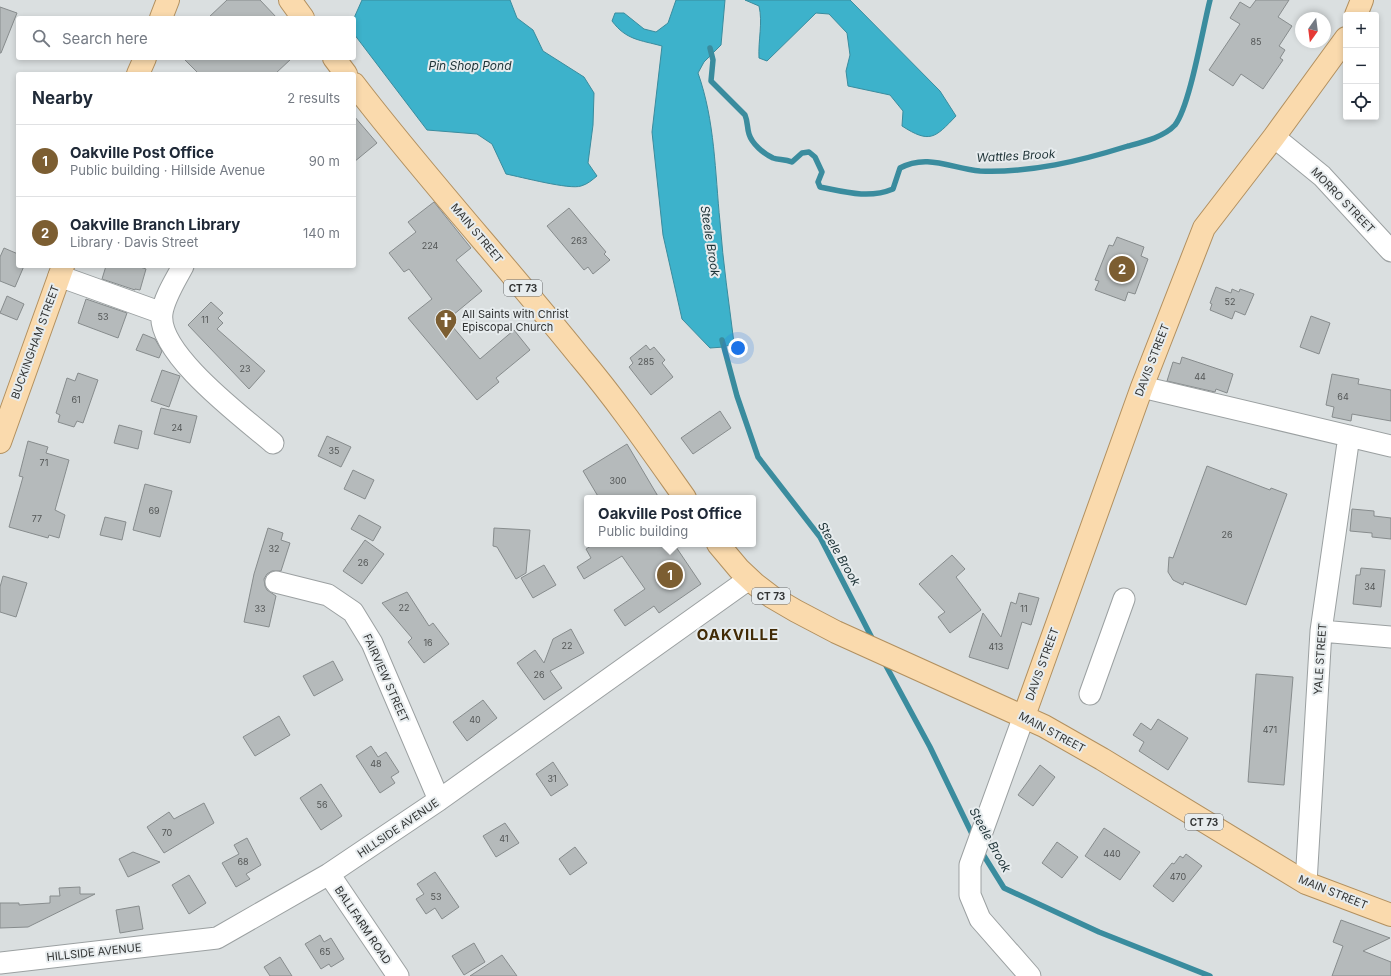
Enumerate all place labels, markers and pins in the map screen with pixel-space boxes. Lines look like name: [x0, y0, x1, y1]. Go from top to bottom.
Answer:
pin: 2: [1109, 254, 1135, 284]
church icon: All Saints with Christ Episcopal Church: [433, 307, 459, 340]
place label: All Saints with Christ Episcopal Church: [462, 307, 569, 334]
pin: 1: [657, 560, 683, 590]

